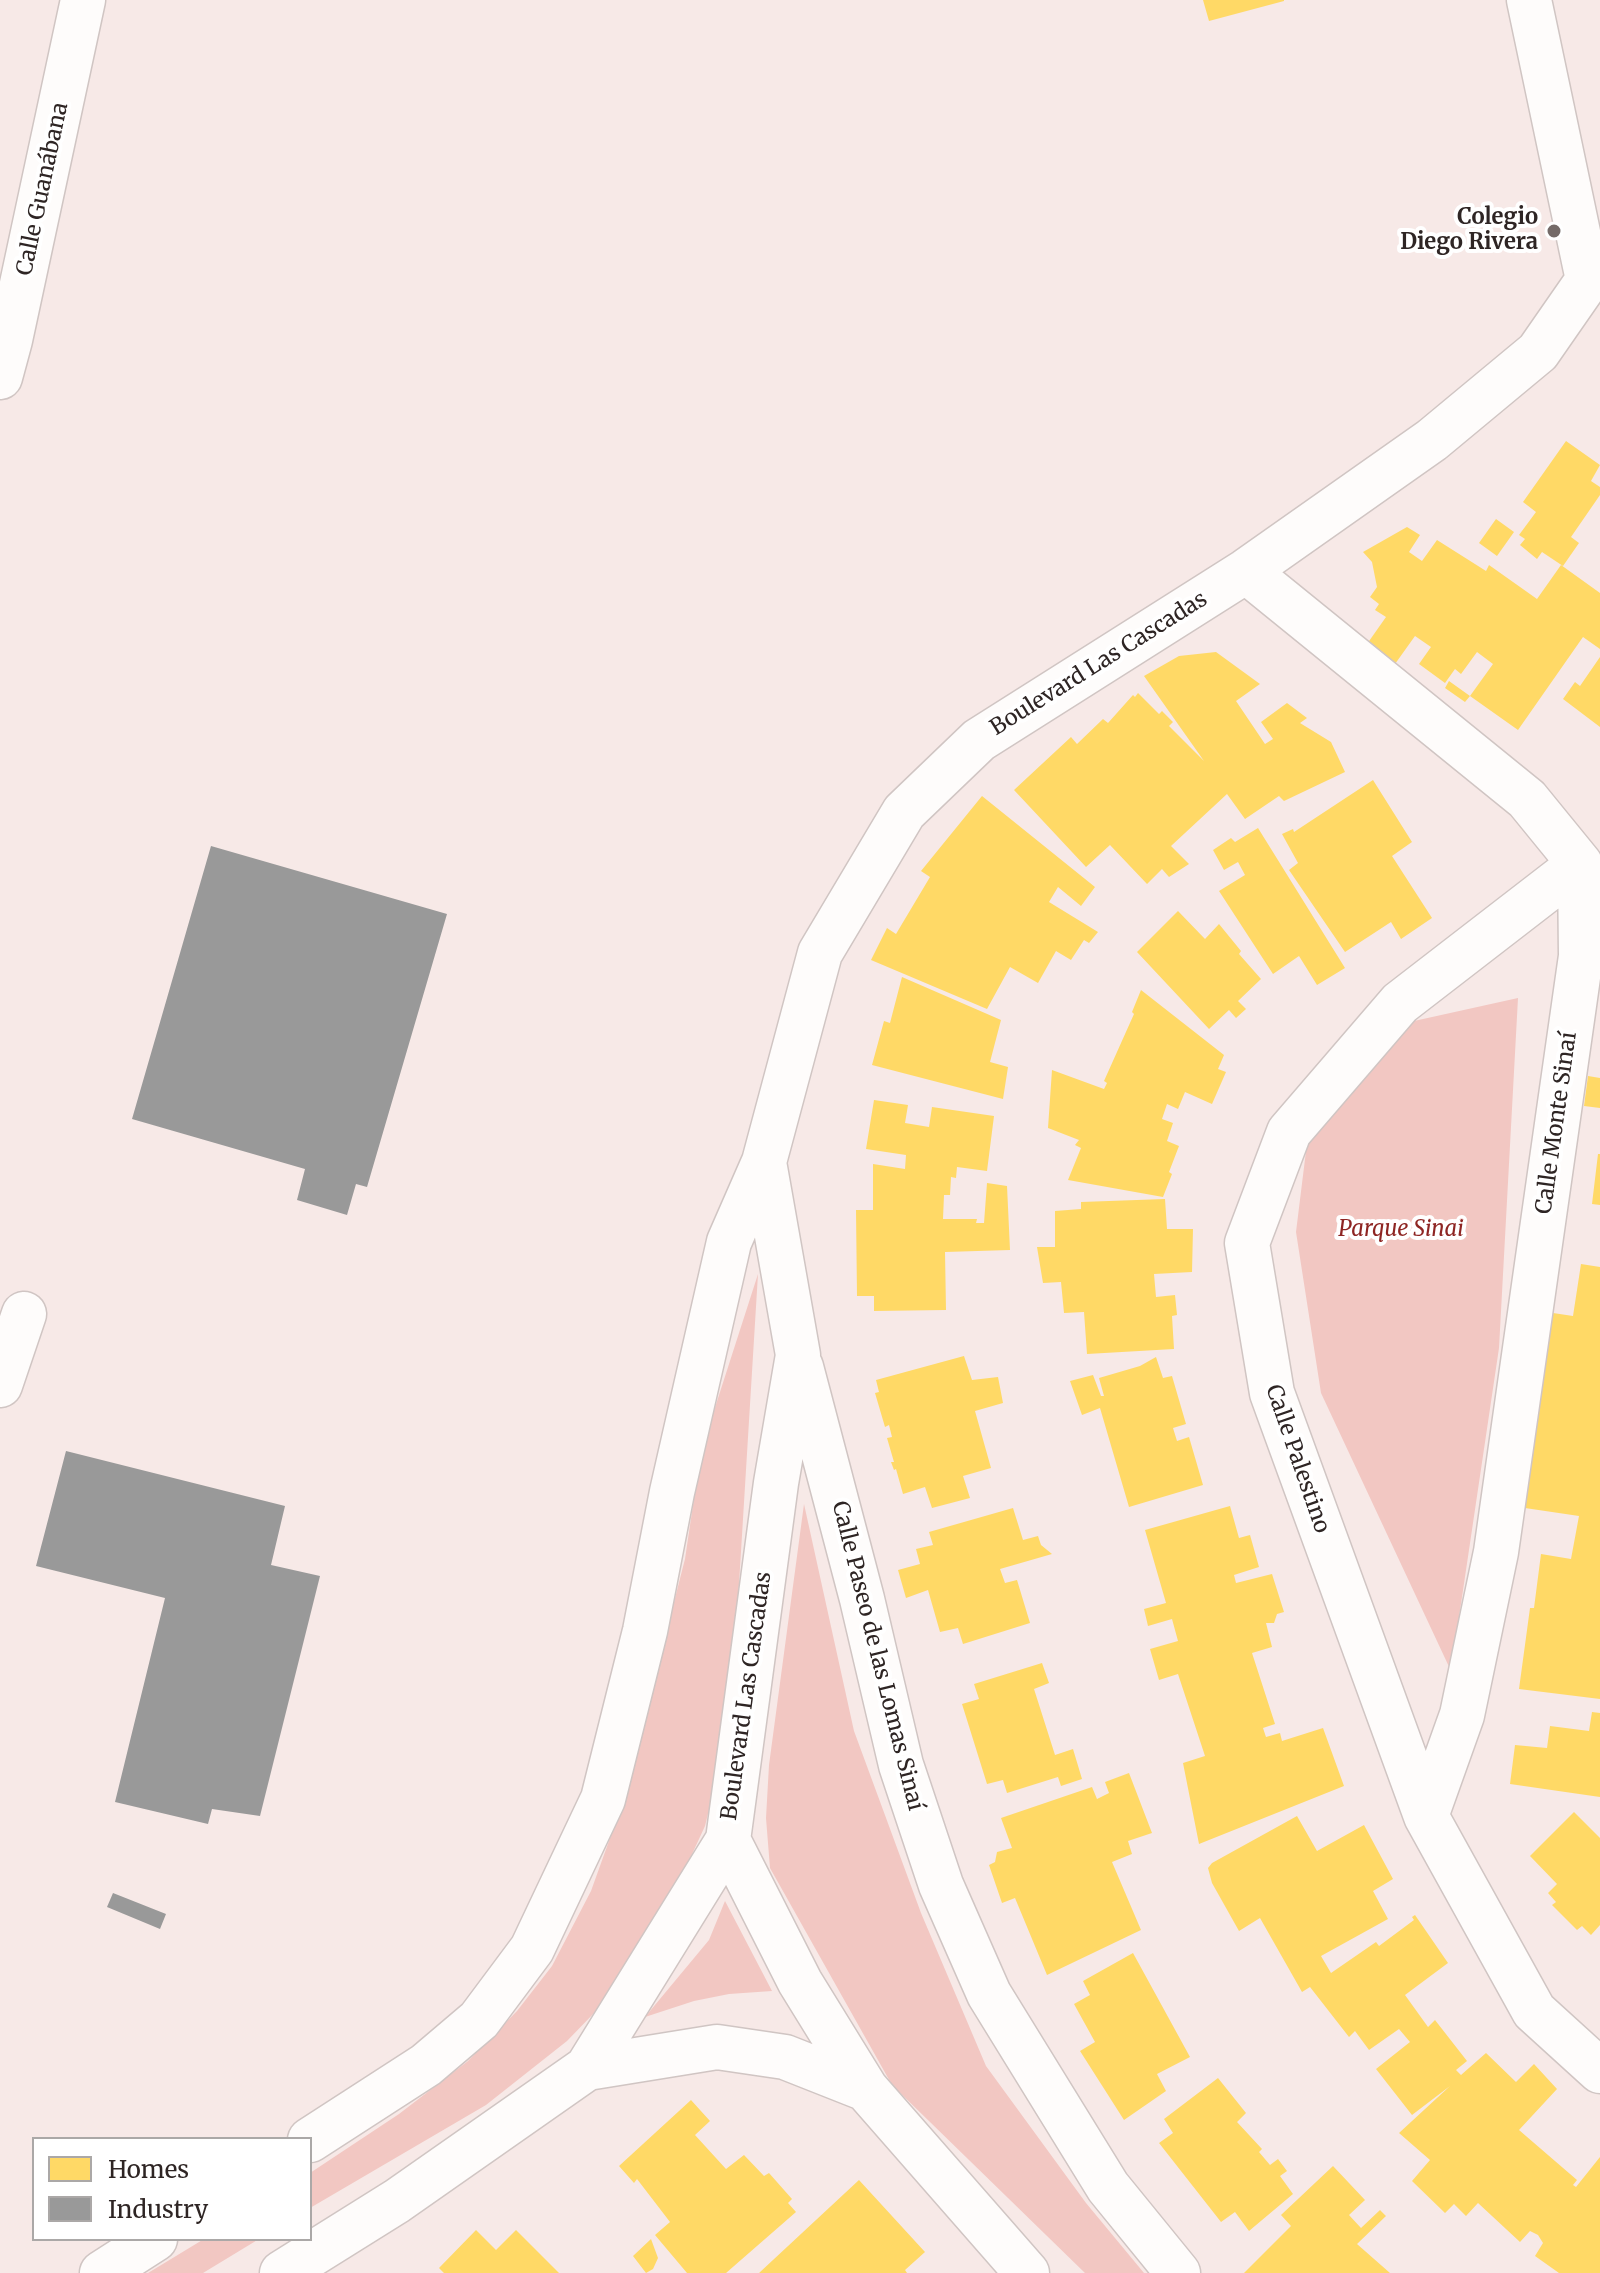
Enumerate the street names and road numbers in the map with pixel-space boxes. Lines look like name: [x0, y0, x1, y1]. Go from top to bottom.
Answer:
street label: Calle Guanábana: [12, 100, 74, 278]
street label: Boulevard Las Cascadas: [986, 586, 1212, 742]
street label: Calle Monte Sinaí: [1531, 1030, 1583, 1216]
street label: Calle Palestino: [1259, 1381, 1335, 1537]
street label: Calle Paseo de las Lomas Sinaí: [826, 1499, 928, 1813]
street label: Boulevard Las Cascadas: [716, 1570, 778, 1822]

